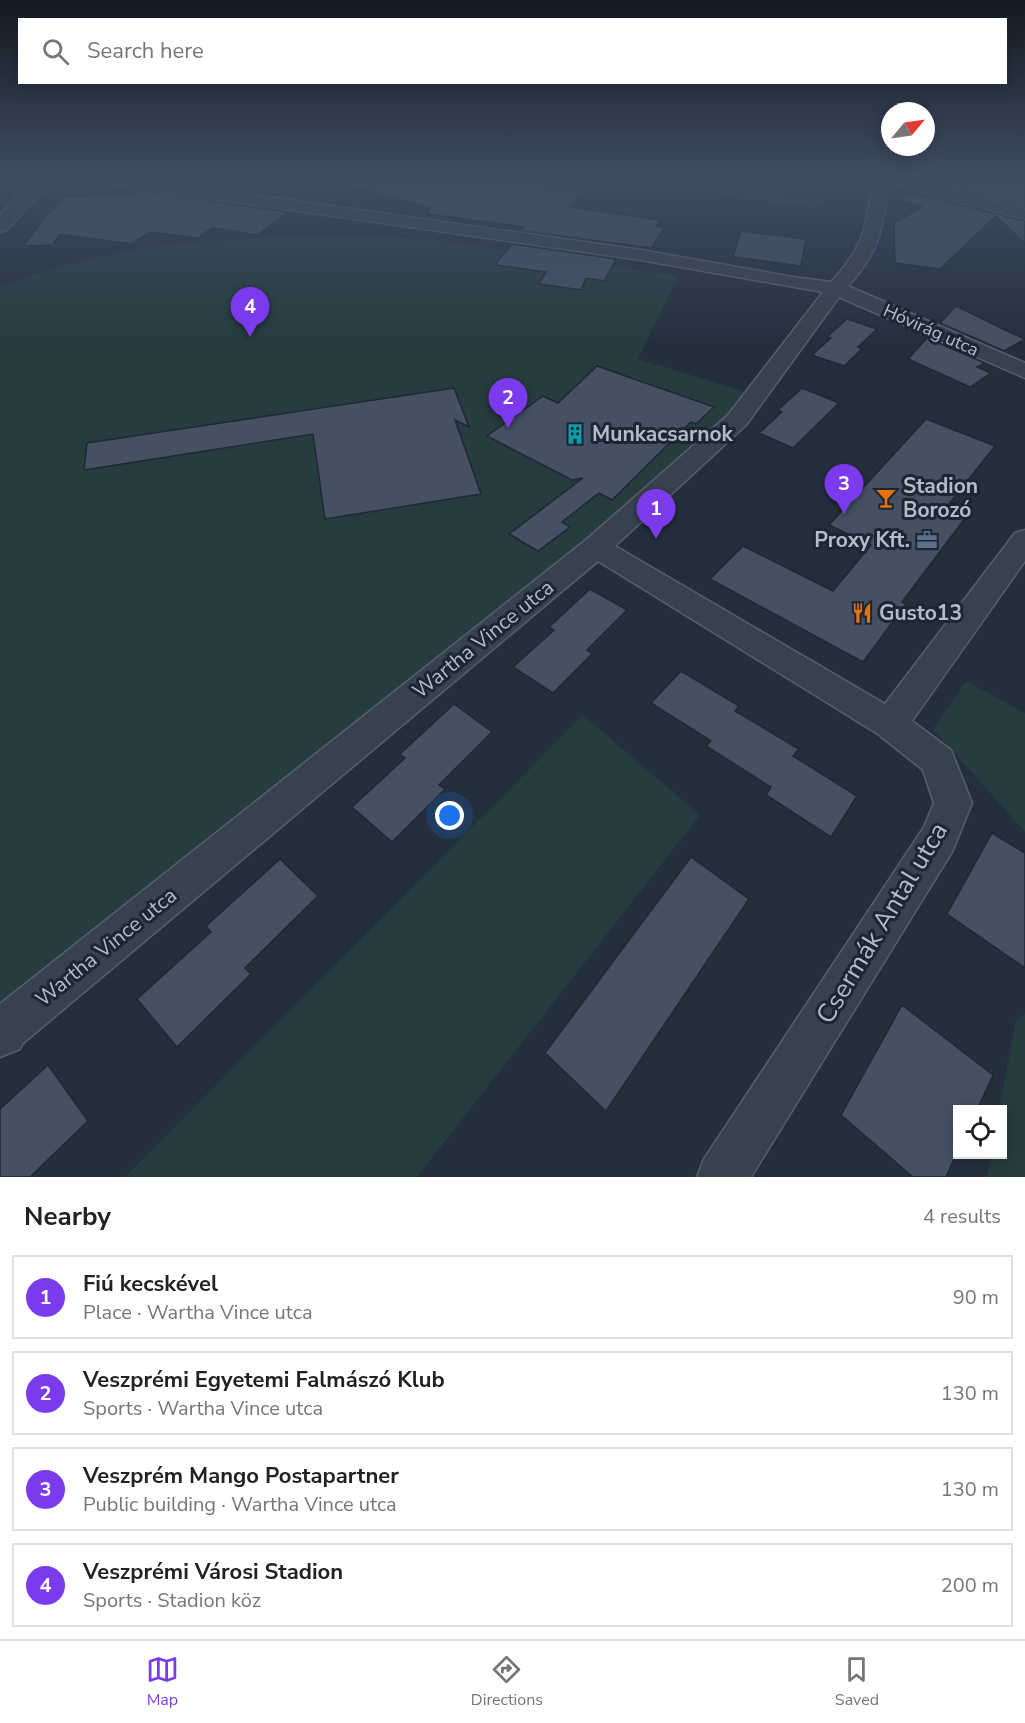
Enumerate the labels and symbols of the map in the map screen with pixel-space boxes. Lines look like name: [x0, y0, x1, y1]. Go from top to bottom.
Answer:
north arrow: [881, 102, 935, 156]
pin: 4: [230, 288, 270, 337]
street label: Hóvirág utca: [879, 298, 983, 362]
pin: 2: [488, 378, 528, 428]
place label: Munkacsarnok: [592, 420, 734, 448]
building icon: Munkacsarnok: [563, 422, 587, 446]
pin: 3: [824, 464, 864, 514]
place label: Stadion Borozó: [903, 472, 978, 524]
bar icon: Stadion Borozó: [874, 486, 898, 510]
pin: 1: [636, 490, 676, 539]
place label: Proxy Kft.: [814, 526, 910, 554]
office icon: Proxy Kft.: [915, 528, 939, 552]
street label: Wartha Vince utca: [407, 573, 559, 705]
place label: Gusto13: [879, 599, 962, 627]
restaurant icon: Gusto13: [850, 601, 874, 625]
your location: [435, 801, 464, 830]
street label: Csermák Antal utca: [808, 816, 956, 1030]
street label: Wartha Vince utca: [30, 881, 182, 1013]

